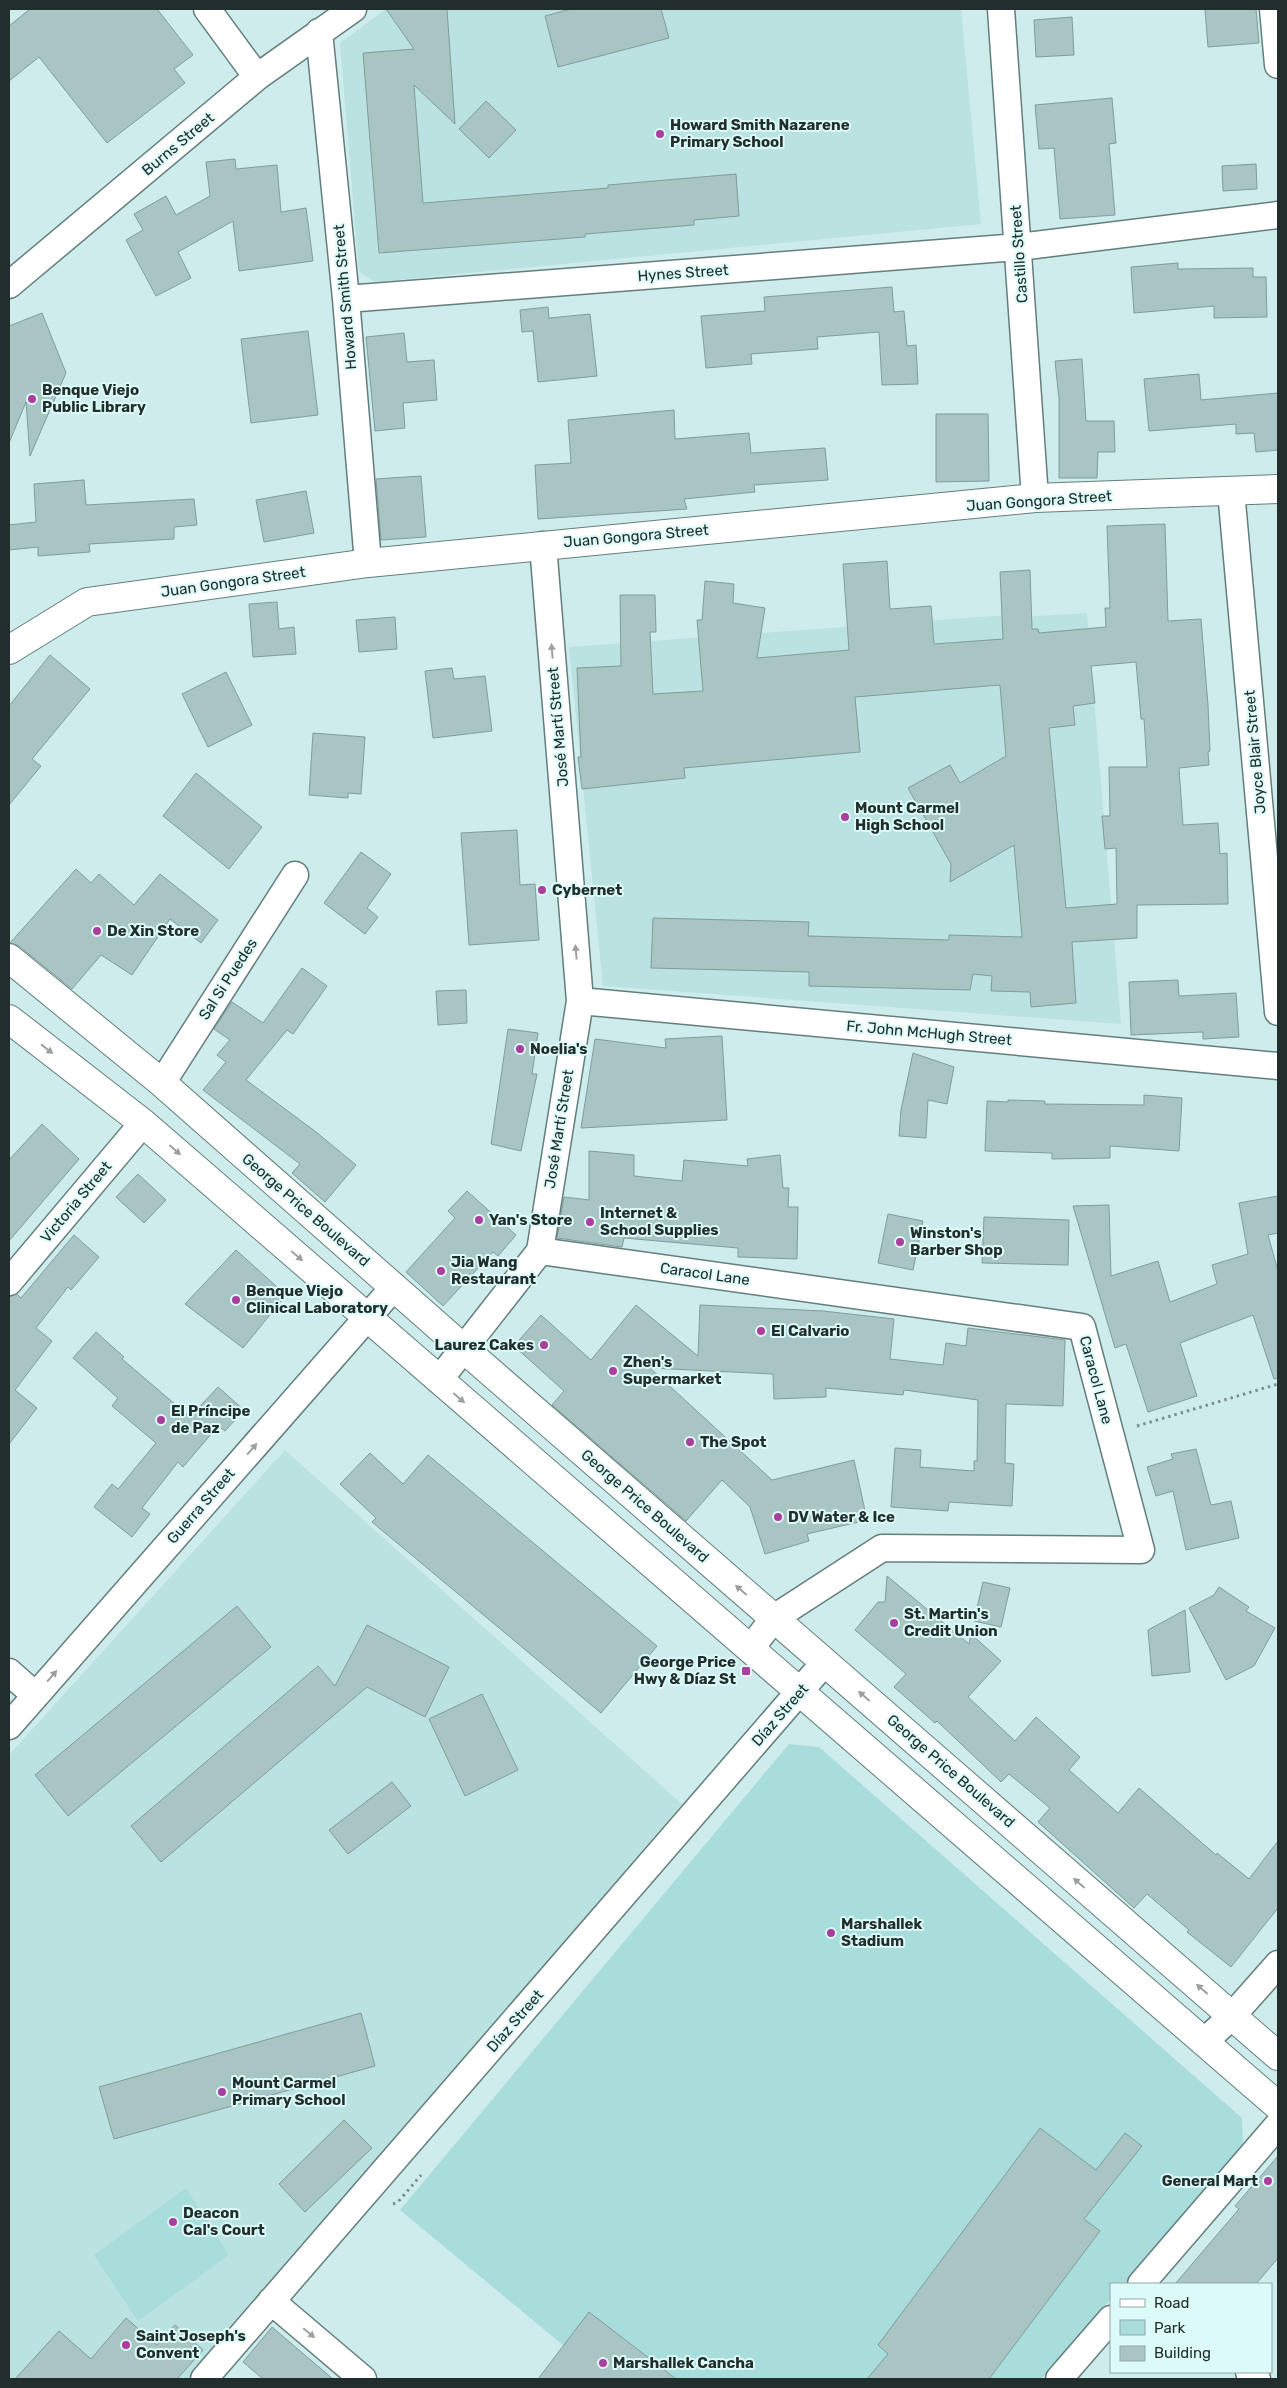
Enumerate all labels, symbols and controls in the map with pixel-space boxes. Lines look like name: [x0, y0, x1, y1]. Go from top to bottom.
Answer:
street label: Burns Street: [138, 109, 218, 179]
place label: Howard Smith Nazarene Primary School: [670, 116, 850, 151]
marker: Howard Smith Nazarene Primary School: [654, 128, 666, 140]
street label: Castillo Street: [1007, 204, 1031, 304]
street label: Howard Smith Street: [330, 224, 360, 370]
street label: Hynes Street: [637, 261, 729, 285]
place label: Benque Viejo Public Library: [42, 381, 146, 416]
marker: Benque Viejo Public Library: [26, 393, 38, 405]
street label: Juan Gongora Street: [966, 487, 1113, 515]
street label: Juan Gongora Street: [563, 521, 710, 551]
street label: Juan Gongora Street: [160, 563, 307, 601]
one-way arrow: [547, 642, 555, 658]
street label: José Martí Street: [544, 666, 572, 788]
street label: Joyce Blair Street: [1241, 689, 1269, 815]
place label: Mount Carmel High School: [855, 799, 959, 834]
marker: Mount Carmel High School: [839, 811, 851, 823]
place label: Cybernet: [552, 881, 622, 899]
marker: Cybernet: [536, 884, 548, 896]
place label: De Xin Store: [107, 922, 199, 940]
marker: De Xin Store: [91, 925, 103, 937]
street label: Sal Si Puedes: [195, 935, 261, 1023]
one-way arrow: [572, 944, 580, 960]
street label: Fr. John McHugh Street: [846, 1017, 1013, 1049]
place label: Noelia's: [530, 1040, 588, 1058]
one-way arrow: [40, 1043, 53, 1054]
marker: Noelia's: [514, 1043, 526, 1055]
street label: José Martí Street: [541, 1068, 577, 1190]
one-way arrow: [168, 1144, 181, 1155]
street label: George Price Boulevard: [238, 1150, 374, 1270]
street label: Victoria Street: [37, 1158, 115, 1246]
place label: Internet & School Supplies: [600, 1204, 719, 1239]
place label: Yan's Store: [489, 1211, 573, 1229]
marker: Yan's Store: [473, 1214, 485, 1226]
marker: Internet & School Supplies: [584, 1216, 596, 1228]
place label: Winston's Barber Shop: [910, 1224, 1003, 1259]
marker: Winston's Barber Shop: [894, 1236, 906, 1248]
one-way arrow: [291, 1250, 303, 1262]
place label: Jia Wang Restaurant: [451, 1253, 536, 1288]
street label: Caracol Lane: [659, 1259, 751, 1289]
marker: Jia Wang Restaurant: [435, 1265, 447, 1277]
place label: Benque Viejo Clinical Laboratory: [246, 1282, 388, 1317]
marker: Benque Viejo Clinical Laboratory: [230, 1294, 242, 1306]
place label: El Calvario: [771, 1322, 849, 1340]
marker: El Calvario: [755, 1325, 767, 1337]
street label: Caracol Lane: [1076, 1334, 1116, 1426]
place label: Laurez Cakes: [434, 1336, 534, 1354]
marker: Laurez Cakes: [538, 1339, 550, 1351]
place label: Zhen's Supermarket: [623, 1353, 721, 1388]
marker: Zhen's Supermarket: [607, 1365, 619, 1377]
one-way arrow: [453, 1392, 466, 1403]
place label: El Príncipe de Paz: [171, 1402, 251, 1437]
marker: El Príncipe de Paz: [155, 1414, 167, 1426]
place label: The Spot: [700, 1433, 767, 1451]
marker: The Spot: [684, 1436, 696, 1448]
one-way arrow: [246, 1443, 258, 1455]
street label: George Price Boulevard: [577, 1446, 713, 1566]
street label: Guerra Street: [163, 1464, 239, 1547]
place label: DV Water & Ice: [788, 1508, 895, 1526]
marker: DV Water & Ice: [772, 1511, 784, 1523]
one-way arrow: [735, 1584, 748, 1595]
place label: St. Martin's Credit Union: [904, 1605, 998, 1640]
marker: St. Martin's Credit Union: [888, 1617, 900, 1629]
place label: George Price Hwy & Díaz St: [634, 1653, 736, 1688]
marker: George Price Hwy & Díaz St: [740, 1665, 752, 1677]
one-way arrow: [47, 1669, 58, 1682]
street label: Díaz Street: [748, 1680, 812, 1750]
one-way arrow: [858, 1690, 871, 1701]
street label: George Price Boulevard: [883, 1711, 1019, 1831]
one-way arrow: [1073, 1877, 1086, 1888]
place label: Marshallek Stadium: [841, 1915, 922, 1950]
marker: Marshallek Stadium: [825, 1927, 837, 1939]
one-way arrow: [1196, 1983, 1208, 1995]
street label: Díaz Street: [483, 1986, 547, 2056]
place label: Mount Carmel Primary School: [232, 2074, 346, 2109]
marker: Mount Carmel Primary School: [216, 2086, 228, 2098]
place label: General Mart: [1162, 2172, 1258, 2190]
marker: General Mart: [1262, 2175, 1274, 2187]
place label: Deacon Cal's Court: [183, 2204, 265, 2239]
marker: Deacon Cal's Court: [167, 2216, 179, 2228]
legend: [1110, 2283, 1272, 2373]
text: Road: [1154, 2294, 1190, 2312]
text: Park: [1154, 2319, 1185, 2337]
place label: Saint Joseph's Convent: [136, 2327, 246, 2362]
one-way arrow: [302, 2327, 315, 2338]
marker: Saint Joseph's Convent: [120, 2339, 132, 2351]
text: Building: [1154, 2344, 1211, 2362]
place label: Marshallek Cancha: [613, 2354, 754, 2372]
marker: Marshallek Cancha: [597, 2357, 609, 2369]

